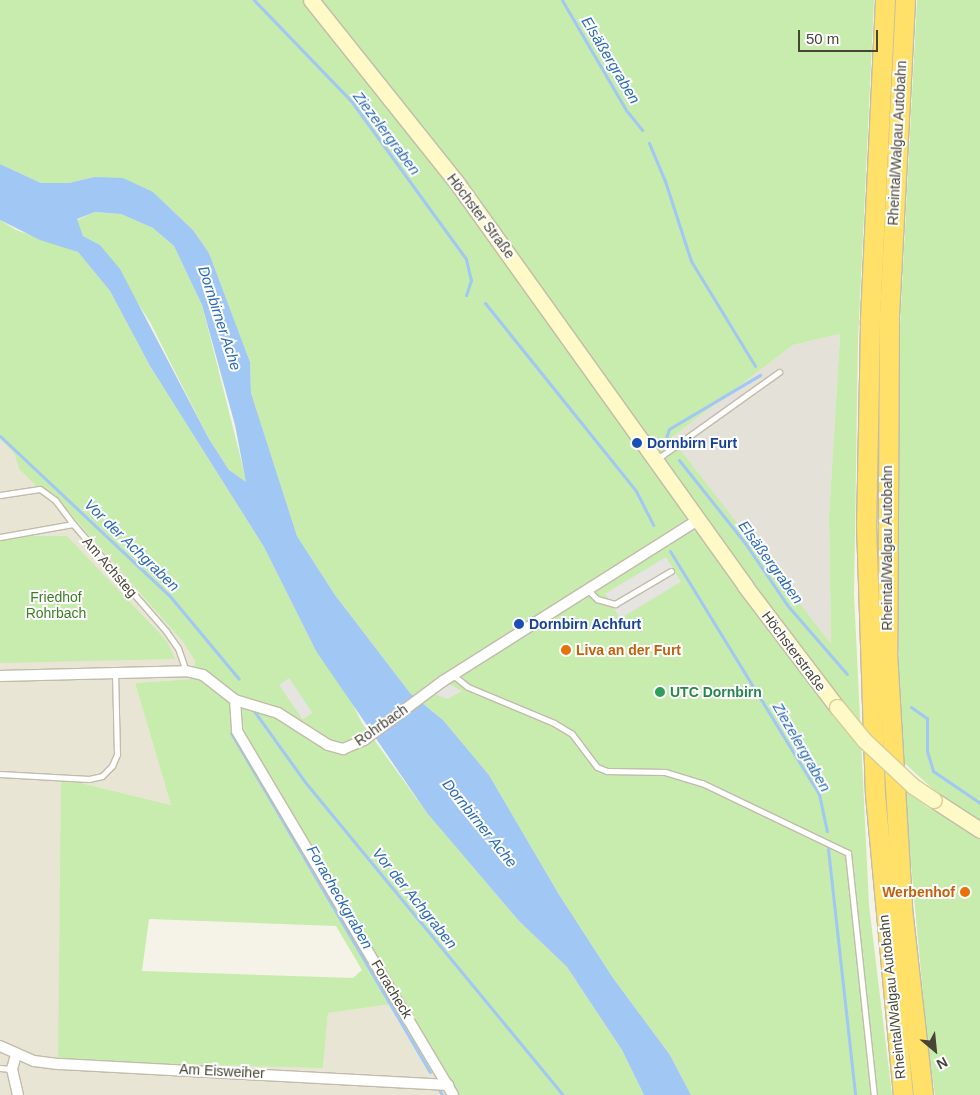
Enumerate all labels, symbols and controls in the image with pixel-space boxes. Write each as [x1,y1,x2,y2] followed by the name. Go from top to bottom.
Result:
[578,13,644,107] water label: Elsäßergraben
[800,20,880,52] scale bar
[806,30,839,47] text: 50 m
[884,60,910,226] street label: Rheintal/Walgau Autobahn
[350,88,424,178] water label: Ziezelergraben
[444,170,518,262] street label: Höchster Straße
[195,263,245,373] water label: Dornbirner Ache
[647,435,737,451] place label: Dornbirn Furt
[631,437,643,449] marker: Dornbirn Furt
[879,465,895,631] street label: Rheintal/Walgau Autobahn
[81,495,183,595] water label: Vor der Achgraben
[735,517,807,607] water label: Elsäßergraben
[79,533,141,601] street label: Am Achsteg
[26,589,86,622] park label: Friedhof Rohrbach
[758,608,830,694] street label: Höchsterstraße
[529,616,642,632] place label: Dornbirn Achfurt
[513,618,525,630] marker: Dornbirn Achfurt
[576,642,681,658] place label: Liva an der Furt
[560,644,572,656] marker: Liva an der Furt
[670,684,762,700] place label: UTC Dornbirn
[654,686,666,698] marker: UTC Dornbirn
[769,699,835,795] water label: Ziezelergraben
[351,701,411,749] street label: Rohrbach
[439,775,521,871] water label: Dornbirner Ache
[303,842,377,952] water label: Foracheckgraben
[369,844,461,952] water label: Vor der Achgraben
[882,884,955,900] place label: Werbenhof
[959,886,971,898] marker: Werbenhof
[875,914,909,1080] street label: Rheintal/Walgau Autobahn
[368,957,416,1021] street label: Foracheck
[910,1025,960,1075] north arrow
[934,1054,950,1073] text: N
[179,1060,265,1082] street label: Am Eisweiher

